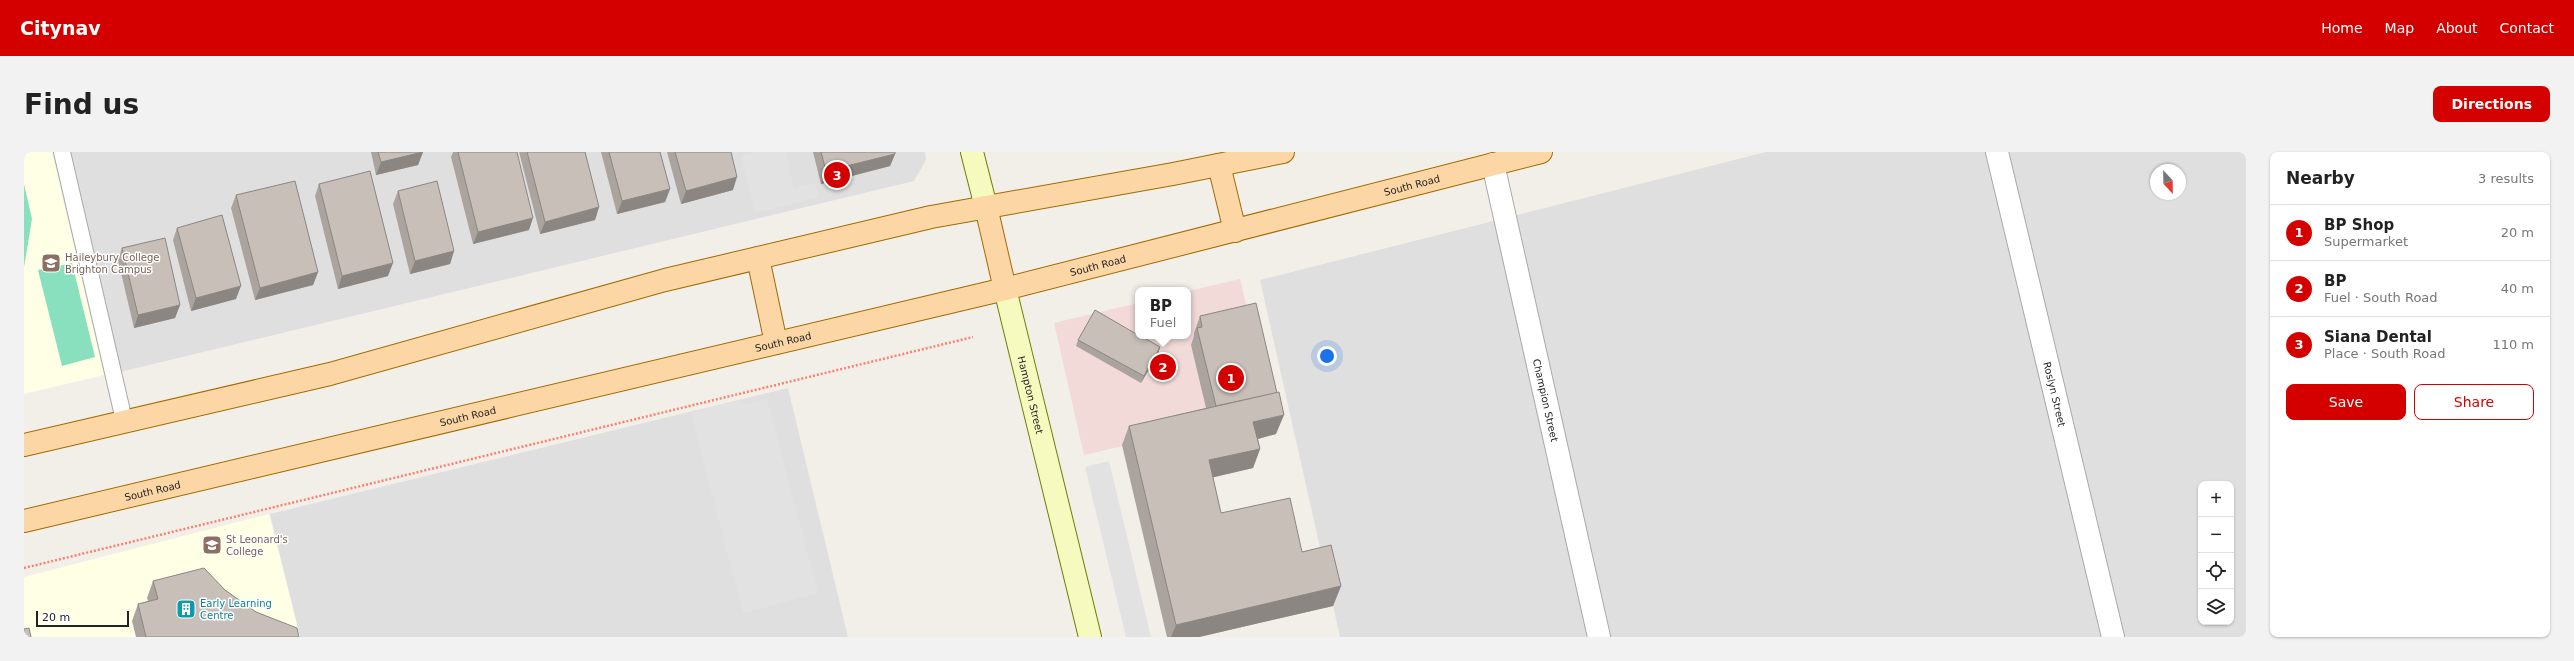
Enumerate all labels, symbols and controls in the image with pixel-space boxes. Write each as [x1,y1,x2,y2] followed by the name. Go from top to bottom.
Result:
[20,17,101,39] text: Citynav
[2321,20,2363,36] text: Home
[2385,20,2414,36] text: Map
[2436,20,2478,36] text: About
[2500,20,2554,36] text: Contact
[2433,86,2550,122] button: Directions
[24,88,139,121] text: Find us
[824,160,850,190] pin: 3
[2150,164,2186,200] north arrow
[2286,168,2355,188] text: Nearby
[2478,171,2534,186] text: 3 results
[1383,173,1441,197] street label: South Road
[2324,216,2394,234] text: BP Shop
[2294,225,2304,240] text: 1
[2501,225,2534,240] text: 20 m
[2324,234,2408,249] text: Supermarket
[40,252,62,274] school or university icon: Haileybury College Brighton Campus
[65,252,159,275] place label: Haileybury College Brighton Campus
[1069,253,1127,278] street label: South Road
[2324,272,2346,290] text: BP
[2294,281,2304,296] text: 2
[2501,281,2534,296] text: 40 m
[1135,287,1191,339] popup
[2324,290,2438,305] text: Fuel · South Road
[1150,297,1172,315] text: BP
[1150,315,1176,330] text: Fuel
[2324,328,2432,346] text: Siana Dental
[754,330,812,353] street label: South Road
[2294,337,2304,352] text: 3
[2492,337,2534,352] text: 110 m
[1317,346,1337,366] your location
[2324,346,2446,361] text: Place · South Road
[1150,352,1176,382] pin: 2
[1016,355,1046,435] street label: Hampton Street
[1531,358,1561,443] street label: Champion Street
[2042,361,2068,428] street label: Roslyn Street
[1218,363,1244,393] pin: 1
[2286,384,2406,420] button: Save
[2414,384,2534,420] button: Share
[439,404,497,428] street label: South Road
[123,479,182,503] street label: South Road
[2198,481,2234,625] map controls
[2198,481,2234,517] button: +
[2198,517,2234,553] button: −
[201,534,223,556] school or university icon: St Leonard's College
[226,534,288,557] place label: St Leonard's College
[2198,553,2234,589] button: locate
[2198,589,2234,625] button: layers
[175,598,197,620] building icon: Early Learning Centre
[200,598,272,621] place label: Early Learning Centre
[36,609,129,628] scale bar
[42,611,70,624] text: 20 m

